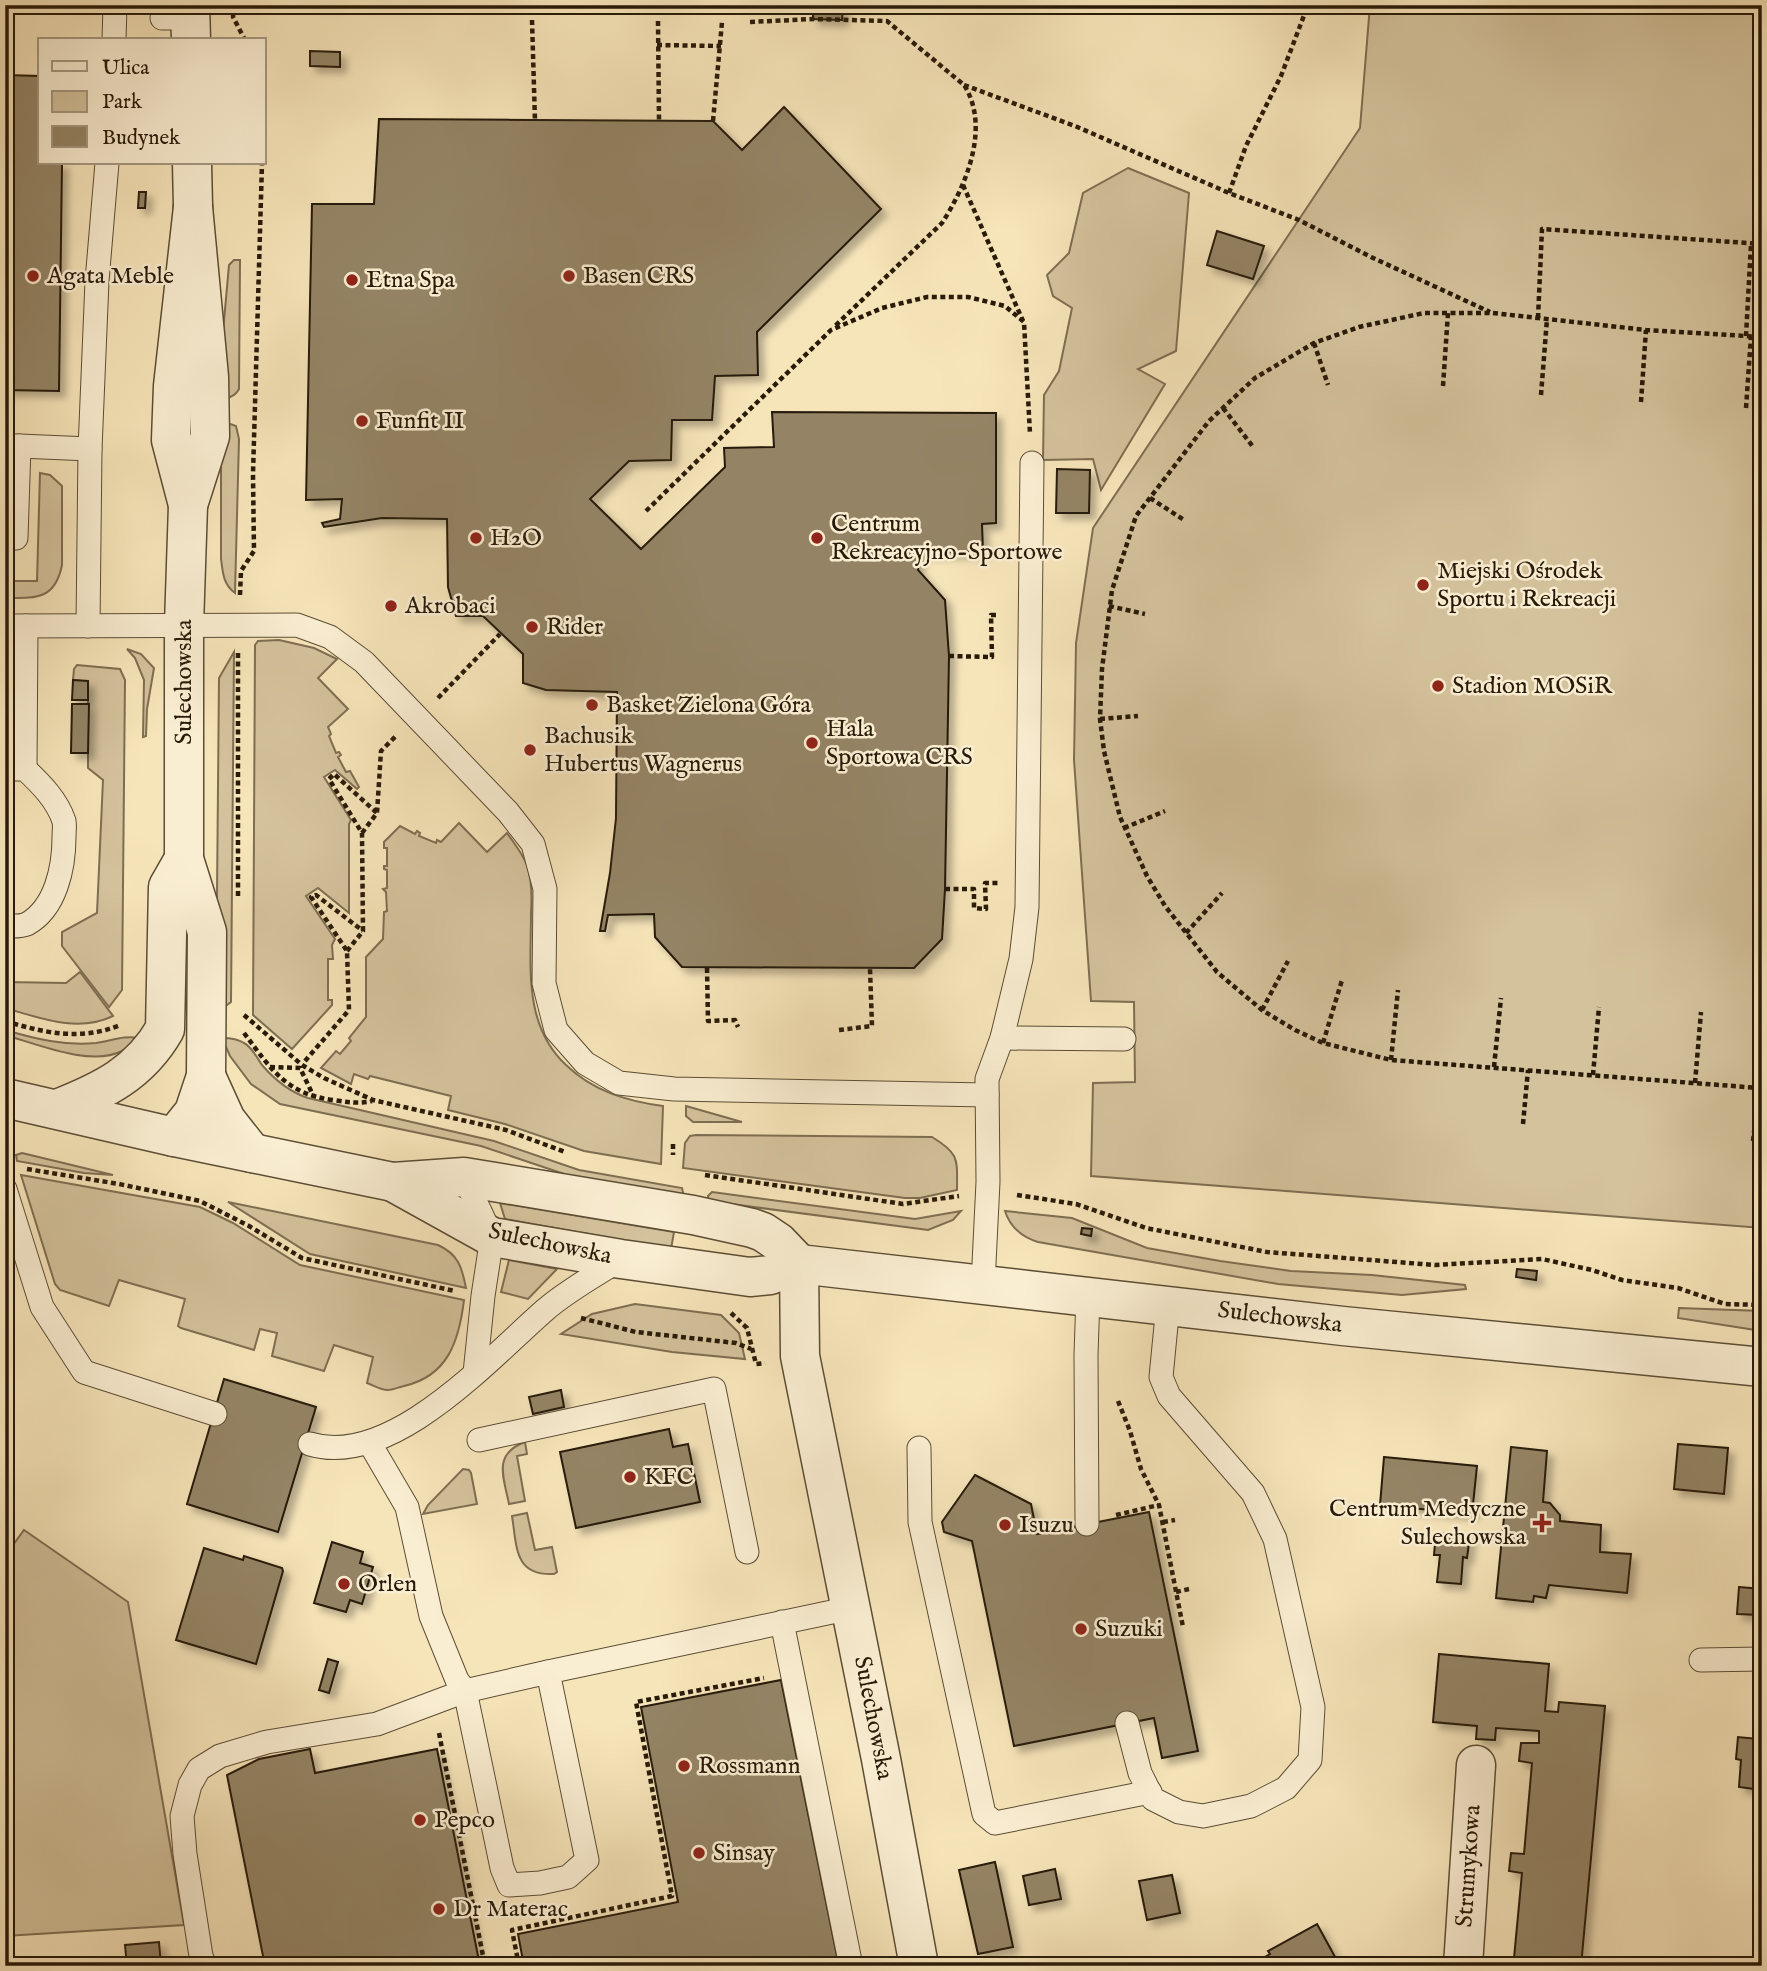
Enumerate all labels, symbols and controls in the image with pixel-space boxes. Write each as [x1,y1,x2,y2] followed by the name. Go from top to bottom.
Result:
[38,38,266,164] legend
[102,55,150,82] text: Ulica
[102,89,143,116] text: Park
[102,125,181,152] text: Budynek
[46,261,174,292] place label: Agata Meble
[583,261,694,292] place label: Basen CRS
[366,265,456,296] place label: Etna Spa
[25,268,41,284] marker: Agata Meble
[561,268,577,284] marker: Basen CRS
[344,272,360,288] marker: Etna Spa
[376,406,464,437] place label: Funfit II
[354,413,370,429] marker: Funfit II
[831,509,1062,568] place label: Centrum Rekreacyjno-Sportowe
[490,523,542,554] place label: H2O
[468,530,484,546] marker: H2O
[809,530,825,546] marker: Centrum Rekreacyjno-Sportowe
[1437,556,1616,615] place label: Miejski Ośrodek Sportu i Rekreacji
[1415,577,1431,593] marker: Miejski Ośrodek Sportu i Rekreacji
[404,591,496,622] place label: Akrobaci
[383,598,399,614] marker: Akrobaci
[546,612,603,643] place label: Rider
[169,619,200,745] street label: Sulechowska
[524,619,540,635] marker: Rider
[1452,671,1613,702] place label: Stadion MOSiR
[1430,678,1446,694] marker: Stadion MOSiR
[606,690,811,721] place label: Basket Zielona Góra
[584,697,600,713] marker: Basket Zielona Góra
[826,714,973,773] place label: Hala Sportowa CRS
[544,721,742,780] place label: Bachusik Hubertus Wagnerus
[804,735,820,751] marker: Hala Sportowa CRS
[522,742,538,758] marker: Bachusik Hubertus Wagnerus
[485,1216,615,1272] street label: Sulechowska
[1216,1295,1345,1341] street label: Sulechowska
[644,1462,694,1493] place label: KFC
[622,1469,638,1485] marker: KFC
[1329,1494,1527,1553] place label: Centrum Medyczne Sulechowska
[1019,1510,1074,1541] place label: Isuzu
[1532,1513,1552,1533] marker: Centrum Medyczne Sulechowska
[997,1517,1013,1533] marker: Isuzu
[358,1569,417,1600] place label: Orlen
[336,1576,352,1592] marker: Orlen
[1095,1614,1163,1645] place label: Suzuki
[1073,1621,1089,1637] marker: Suzuki
[846,1654,900,1783] street label: Sulechowska
[698,1751,801,1782] place label: Rossmann
[676,1758,692,1774] marker: Rossmann
[1449,1803,1489,1928] street label: Strumykowa
[434,1805,495,1836] place label: Pepco
[412,1812,428,1828] marker: Pepco
[713,1838,775,1869] place label: Sinsay
[691,1845,707,1861] marker: Sinsay
[453,1894,568,1925] place label: Dr Materac
[431,1901,447,1917] marker: Dr Materac

